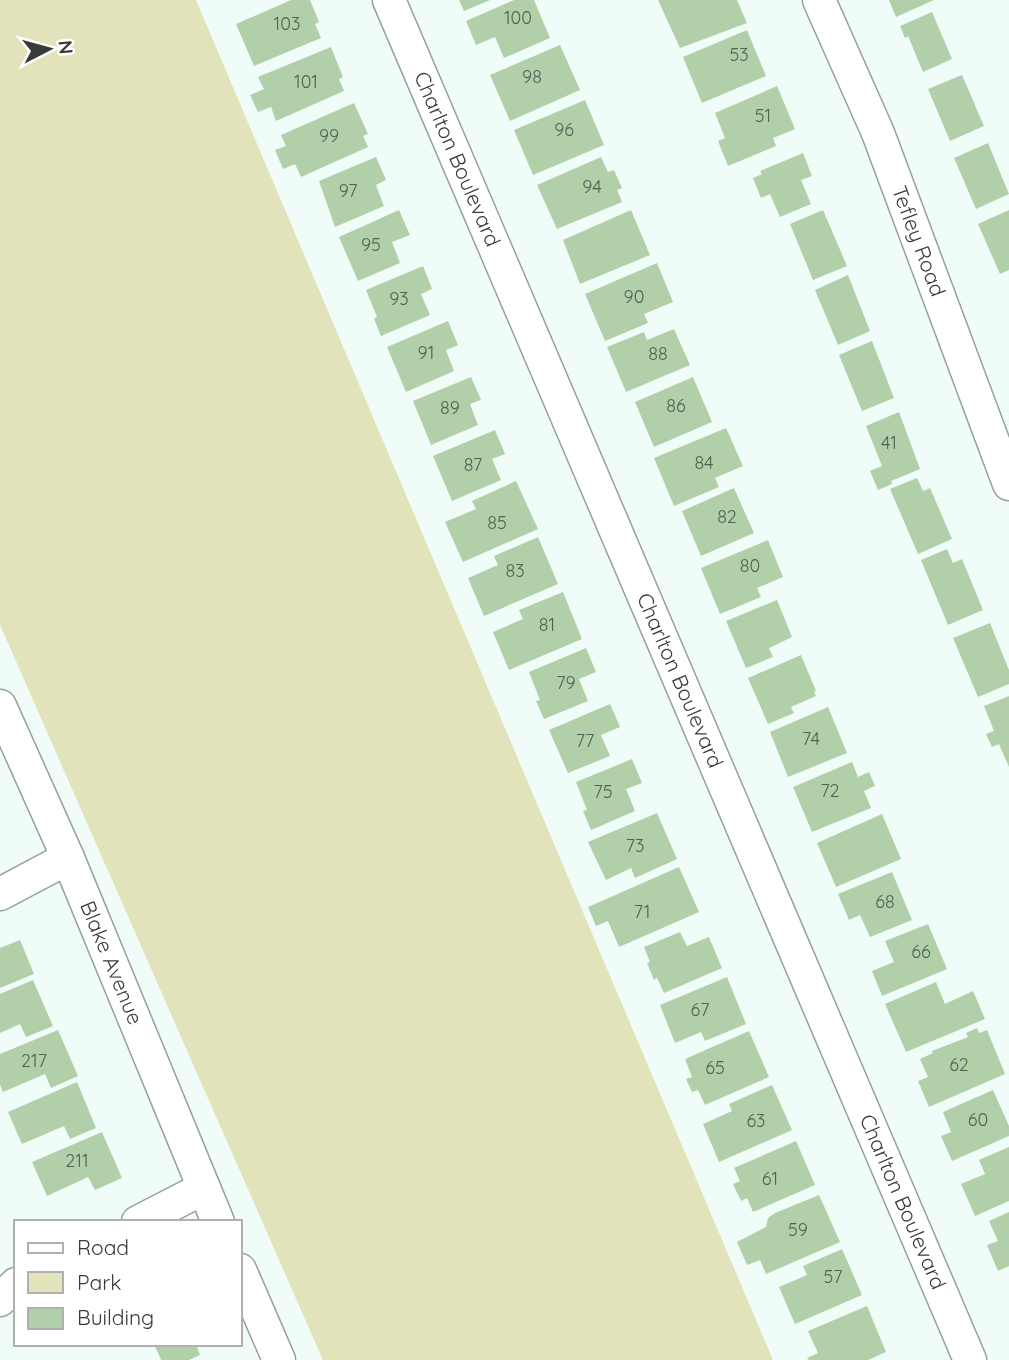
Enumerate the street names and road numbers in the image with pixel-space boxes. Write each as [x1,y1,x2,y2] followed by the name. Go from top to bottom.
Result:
[409,67,507,250] street label: Charlton Boulevard
[887,182,952,300] street label: Tefley Road
[632,589,729,772] street label: Charlton Boulevard
[75,897,149,1028] street label: Blake Avenue
[855,1110,952,1293] street label: Charlton Boulevard

